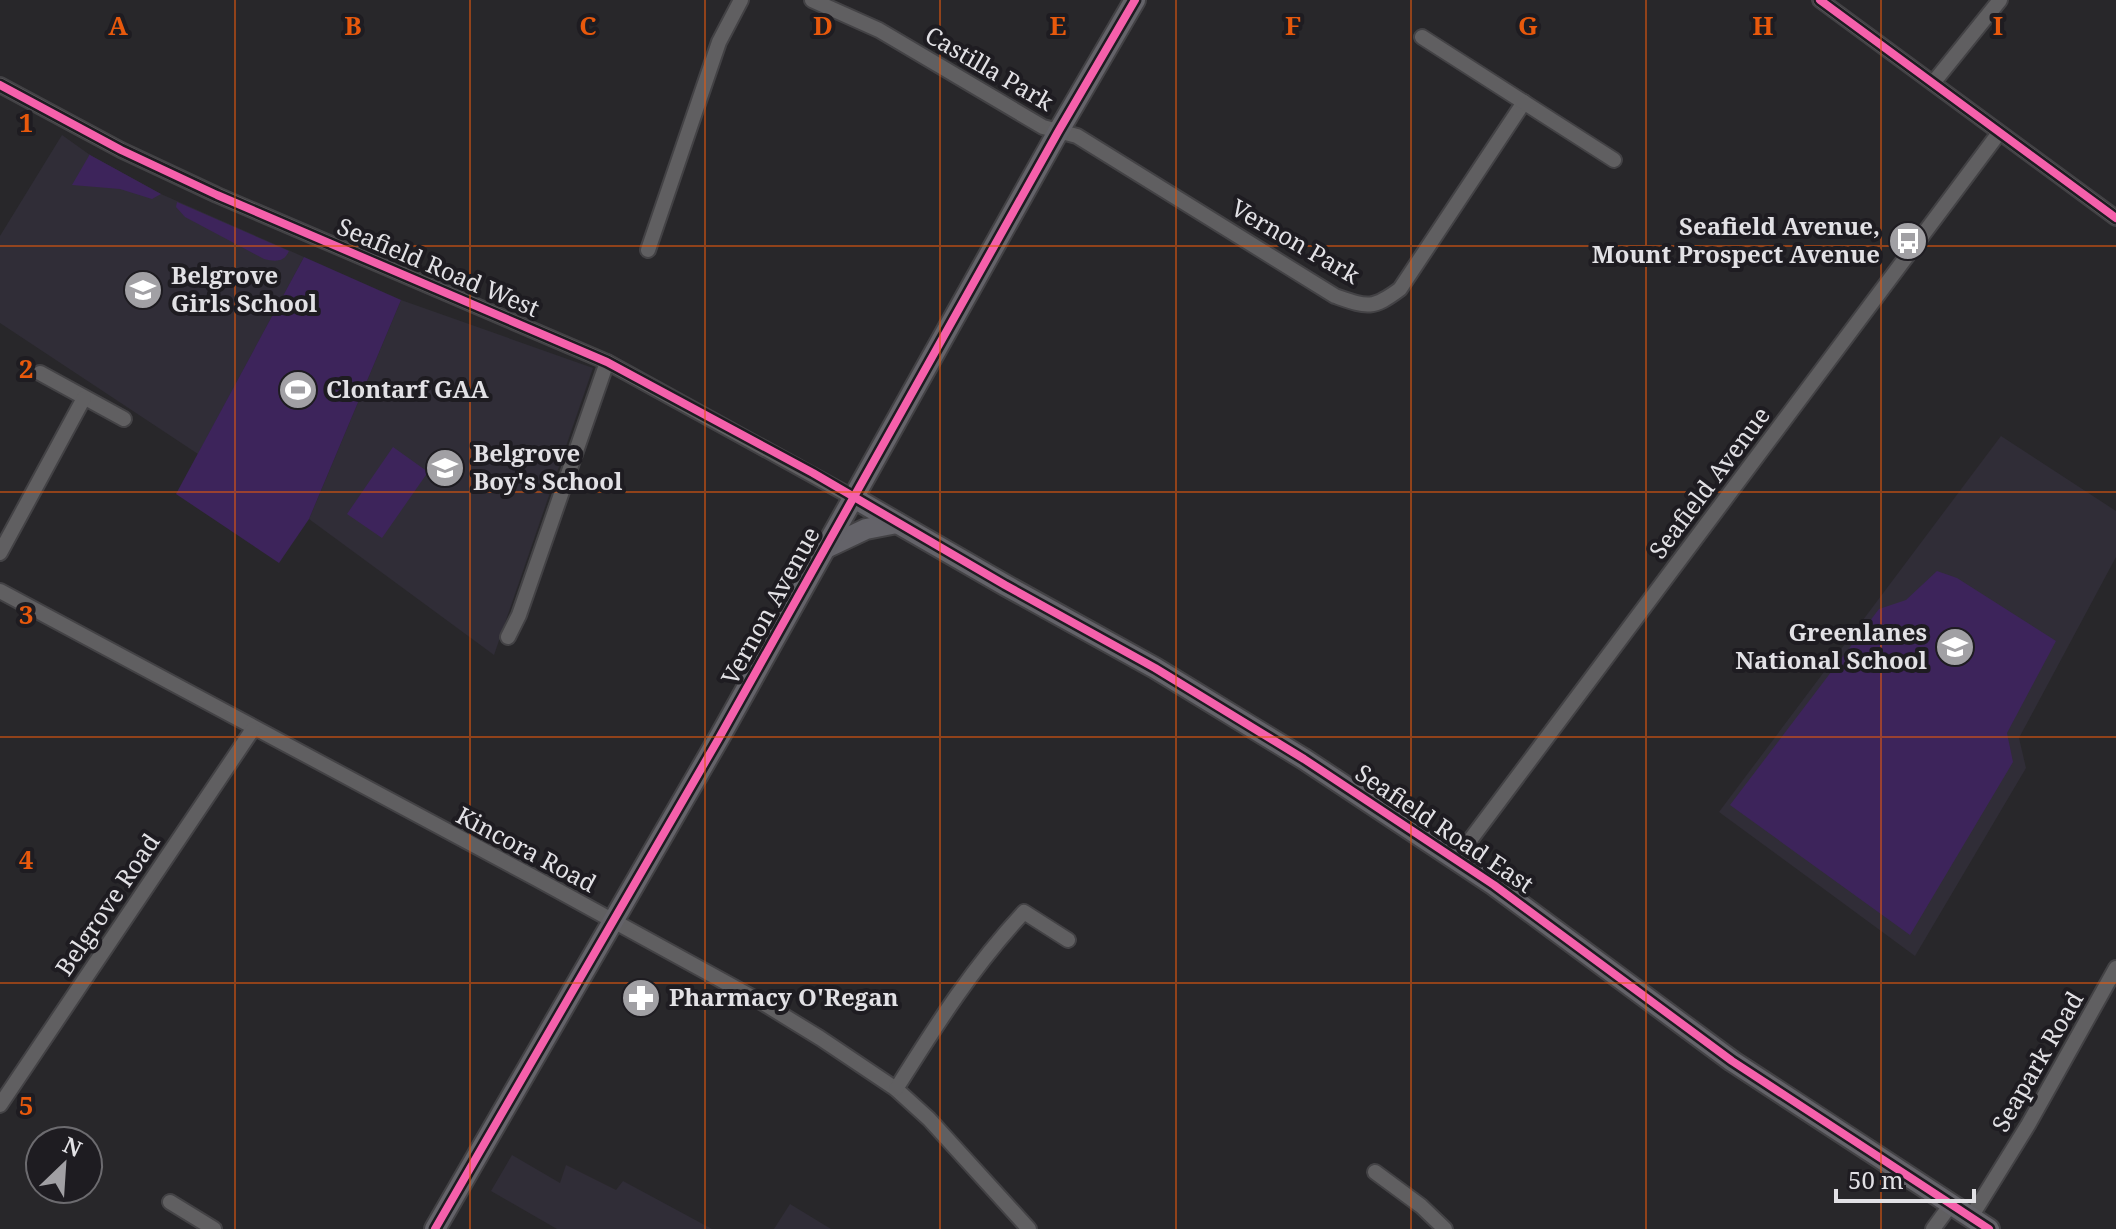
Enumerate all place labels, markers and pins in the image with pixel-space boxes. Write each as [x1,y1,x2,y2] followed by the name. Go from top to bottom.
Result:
[1592,209,1880,270] place label: Seafield Avenue, Mount Prospect Avenue
[1887,220,1929,262] bus stop icon: Seafield Avenue, Mount Prospect Avenue
[171,258,318,319] place label: Belgrove Girls School
[122,269,164,311] school or university icon: Belgrove Girls School
[277,369,319,411] sports icon: Clontarf GAA
[326,372,489,405] place label: Clontarf GAA
[473,436,623,497] place label: Belgrove Boy's School
[424,447,466,489] school or university icon: Belgrove Boy's School
[1735,615,1928,676] place label: Greenlanes National School
[1934,626,1976,668] school or university icon: Greenlanes National School
[620,977,662,1019] pharmacy icon: Pharmacy O'Regan
[669,980,899,1013] place label: Pharmacy O'Regan

